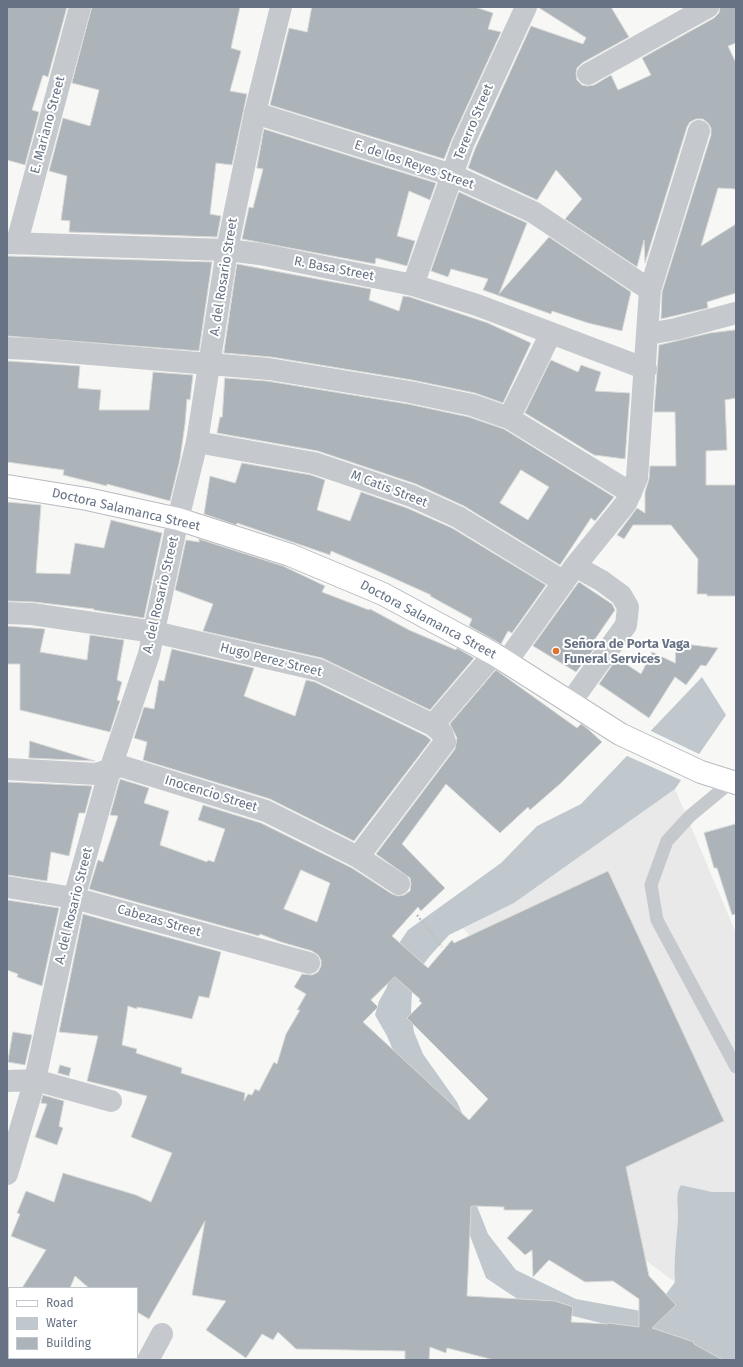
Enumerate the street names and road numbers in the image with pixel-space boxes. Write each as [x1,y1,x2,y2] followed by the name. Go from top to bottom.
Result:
[27,74,69,176] street label: E. Mariano Street
[451,82,497,162] street label: Tererro Street
[352,137,476,193] street label: E. de los Reyes Street
[207,217,241,337] street label: A. del Rosario Street
[293,254,375,284] street label: R. Basa Street
[348,467,430,511] street label: M Catis Street
[50,485,202,535] street label: Doctora Salamanca Street
[140,535,182,655] street label: A. del Rosario Street
[357,577,499,663] street label: Doctora Salamanca Street
[219,640,323,680] street label: Hugo Perez Street
[163,773,259,815] street label: Inocencio Street
[52,846,96,966] street label: A. del Rosario Street
[115,902,203,940] street label: Cabezas Street

